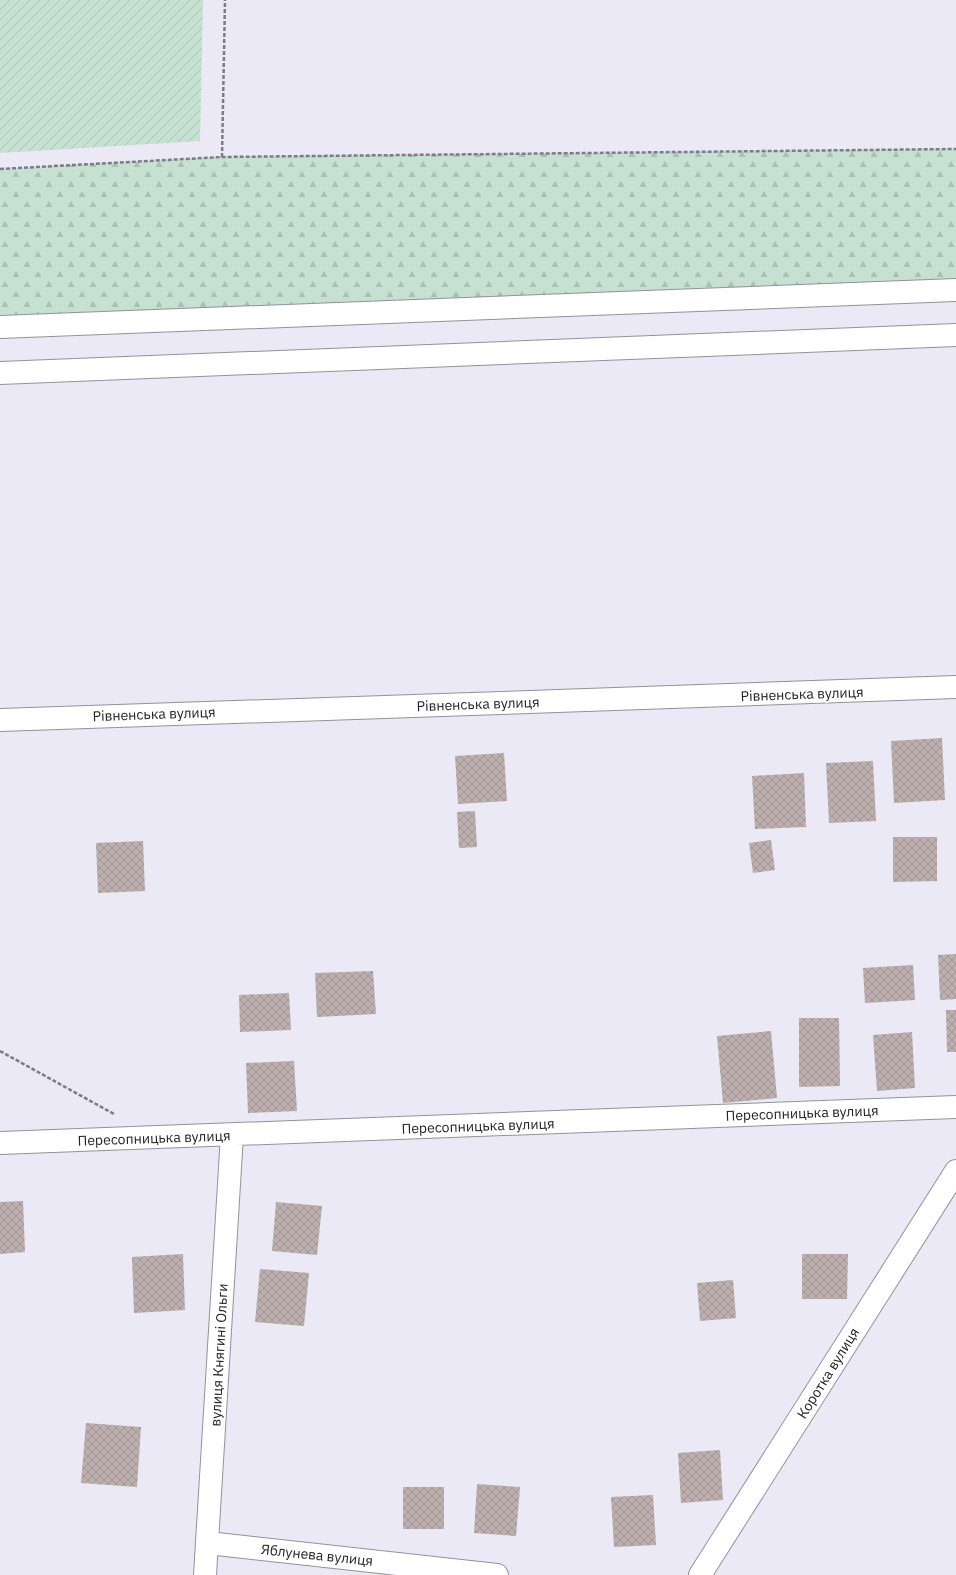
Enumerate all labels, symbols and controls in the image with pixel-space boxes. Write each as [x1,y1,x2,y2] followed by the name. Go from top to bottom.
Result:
[740,683,864,705] street label: Рівненська вулиця
[416,693,540,715] street label: Рівненська вулиця
[92,703,216,725] street label: Рівненська вулиця
[725,1101,879,1125] street label: Пересопницька вулиця
[401,1114,555,1138] street label: Пересопницька вулиця
[77,1126,231,1150] street label: Пересопницька вулиця
[206,1283,232,1427] street label: вулиця Княгині Ольги
[793,1324,863,1422] street label: Коротка вулиця
[260,1540,374,1570] street label: Яблунева вулиця

